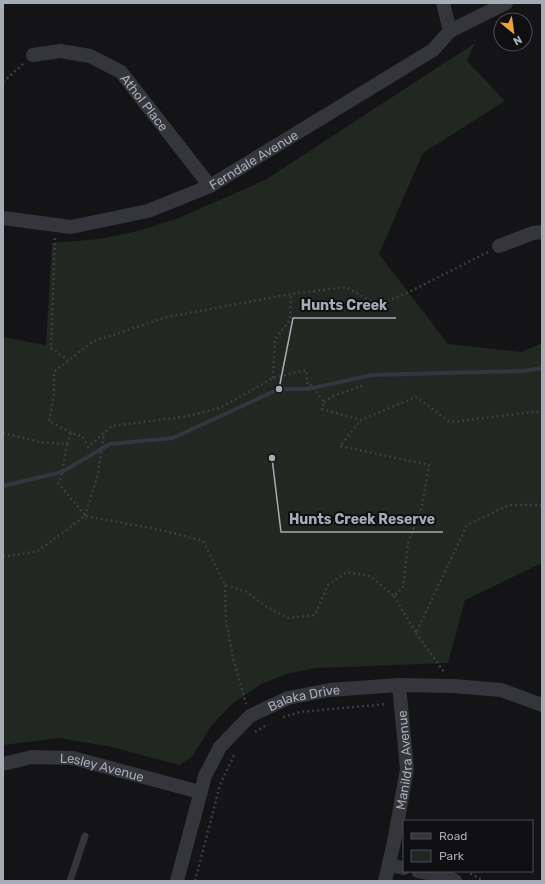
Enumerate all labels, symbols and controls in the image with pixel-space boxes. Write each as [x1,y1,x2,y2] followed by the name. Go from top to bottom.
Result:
[493,12,533,52] north arrow
[511,33,524,48] text: N
[118,71,172,134] street label: Athol Place
[206,127,301,192] street label: Ferndale Avenue
[293,292,396,318] callout: Hunts Creek
[301,297,388,314] text: Hunts Creek
[281,506,443,532] callout: Hunts Creek Reserve
[289,511,435,528] text: Hunts Creek Reserve
[265,682,340,714] street label: Balaka Drive
[392,710,415,811] street label: Manildra Avenue
[60,750,146,784] street label: Lesley Avenue
[403,820,533,872] legend
[439,829,467,843] text: Road
[439,849,465,863] text: Park

